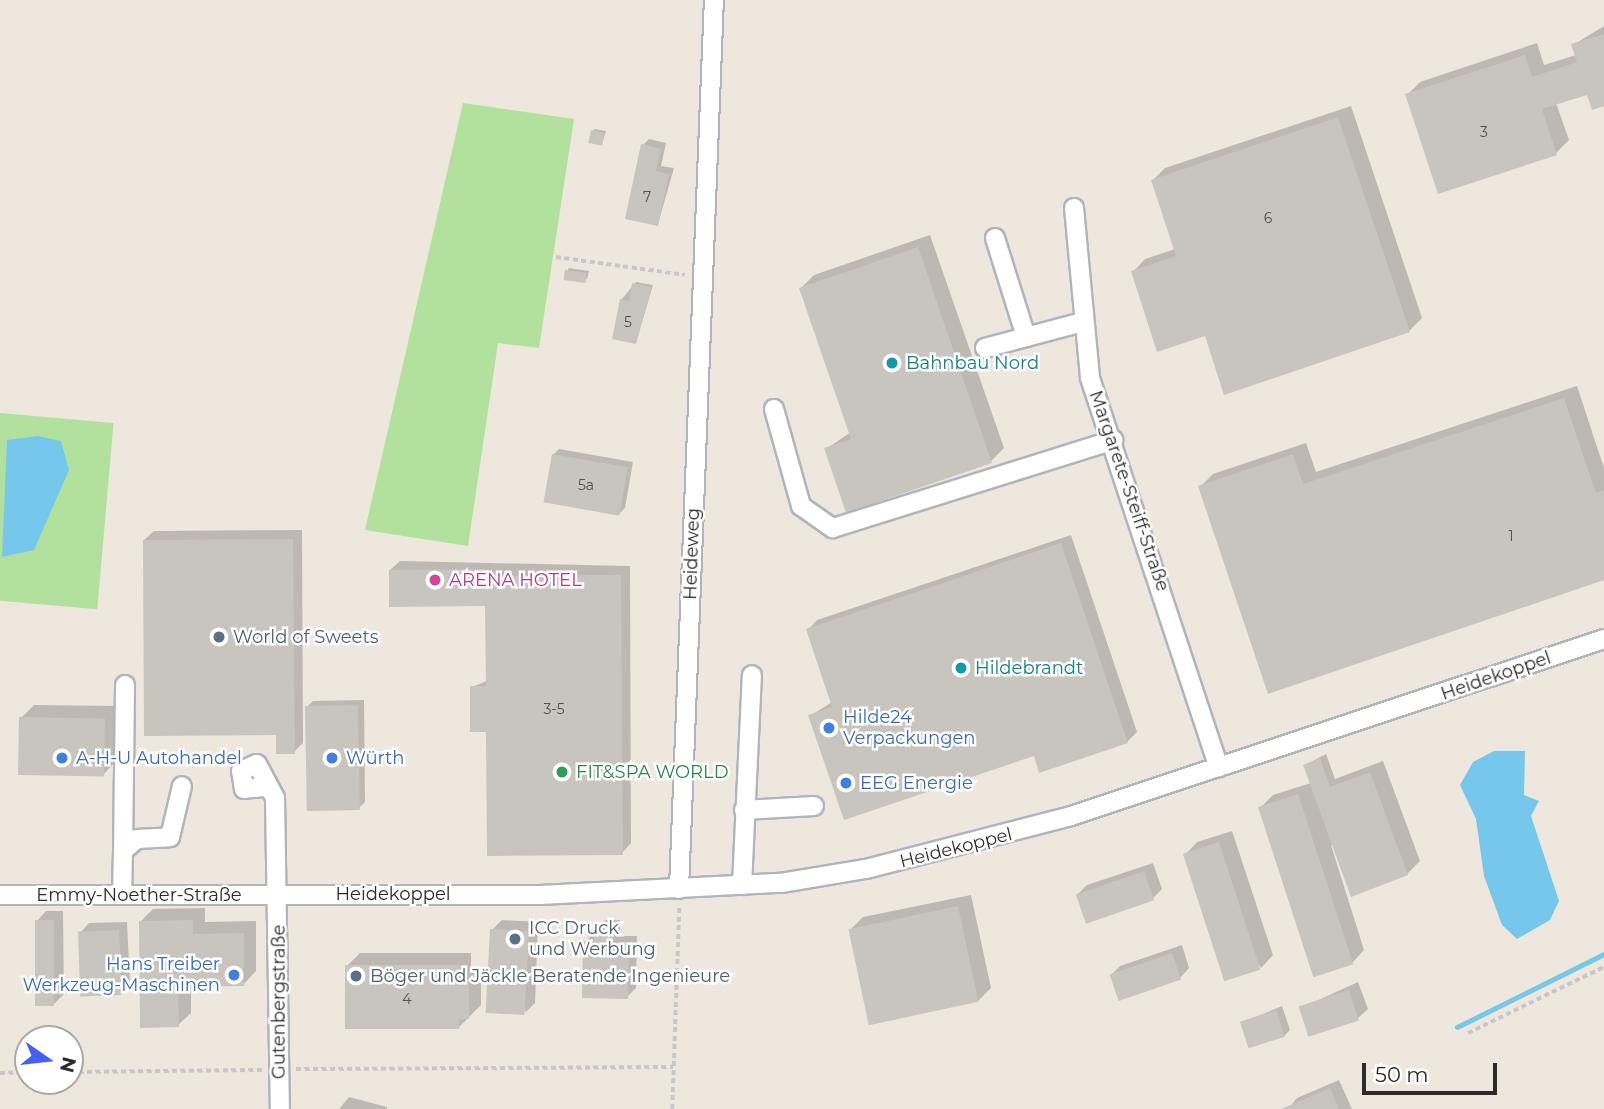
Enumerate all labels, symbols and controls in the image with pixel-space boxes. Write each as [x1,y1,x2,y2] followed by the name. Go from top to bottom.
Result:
[1480,124,1488,140] house number: 3
[643,189,651,205] house number: 7
[1264,210,1272,226] house number: 6
[624,314,632,330] house number: 5
[906,352,1039,374] place label: Bahnbau Nord
[884,355,900,371] marker: Bahnbau Nord
[1084,388,1174,594] street label: Margarete-Steiff-Straße
[578,477,594,493] house number: 5a
[680,508,704,600] street label: Heideweg
[1508,528,1514,544] house number: 1
[449,569,582,591] place label: ARENA HOTEL
[427,572,443,588] marker: ARENA HOTEL
[233,626,379,648] place label: World of Sweets
[211,629,227,645] marker: World of Sweets
[1438,647,1554,705] street label: Heidekoppel
[975,657,1083,679] place label: Hildebrandt
[953,660,969,676] marker: Hildebrandt
[543,701,565,717] house number: 3-5
[843,707,976,750] place label: Hilde24 Verpackungen
[821,720,837,736] marker: Hilde24 Verpackungen
[76,747,242,769] place label: A-H-U Autohandel
[346,747,404,769] place label: Würth
[54,750,70,766] marker: A-H-U Autohandel
[324,750,340,766] marker: Würth
[576,761,729,783] place label: FIT&SPA WORLD
[554,764,570,780] marker: FIT&SPA WORLD
[860,772,973,794] place label: EEG Energie
[838,775,854,791] marker: EEG Energie
[897,824,1015,872] street label: Heidekoppel
[335,883,451,905] street label: Heidekoppel
[36,884,242,906] street label: Emmy-Noether-Straße
[529,918,656,960] place label: ICC Druck und Werbung
[268,925,290,1079] street label: Gutenbergstraße
[507,931,523,947] marker: ICC Druck und Werbung
[22,954,220,996] place label: Hans Treiber Werkzeug-Maschinen
[370,965,730,987] place label: Böger und Jäckle Beratende Ingenieure
[226,967,242,983] marker: Hans Treiber Werkzeug-Maschinen
[348,968,364,984] marker: Böger und Jäckle Beratende Ingenieure
[402,991,412,1007] house number: 4
[14,1025,84,1095] north arrow
[1366,1050,1501,1094] scale bar
[55,1054,81,1075] text: N
[1375,1062,1429,1087] text: 50 m

